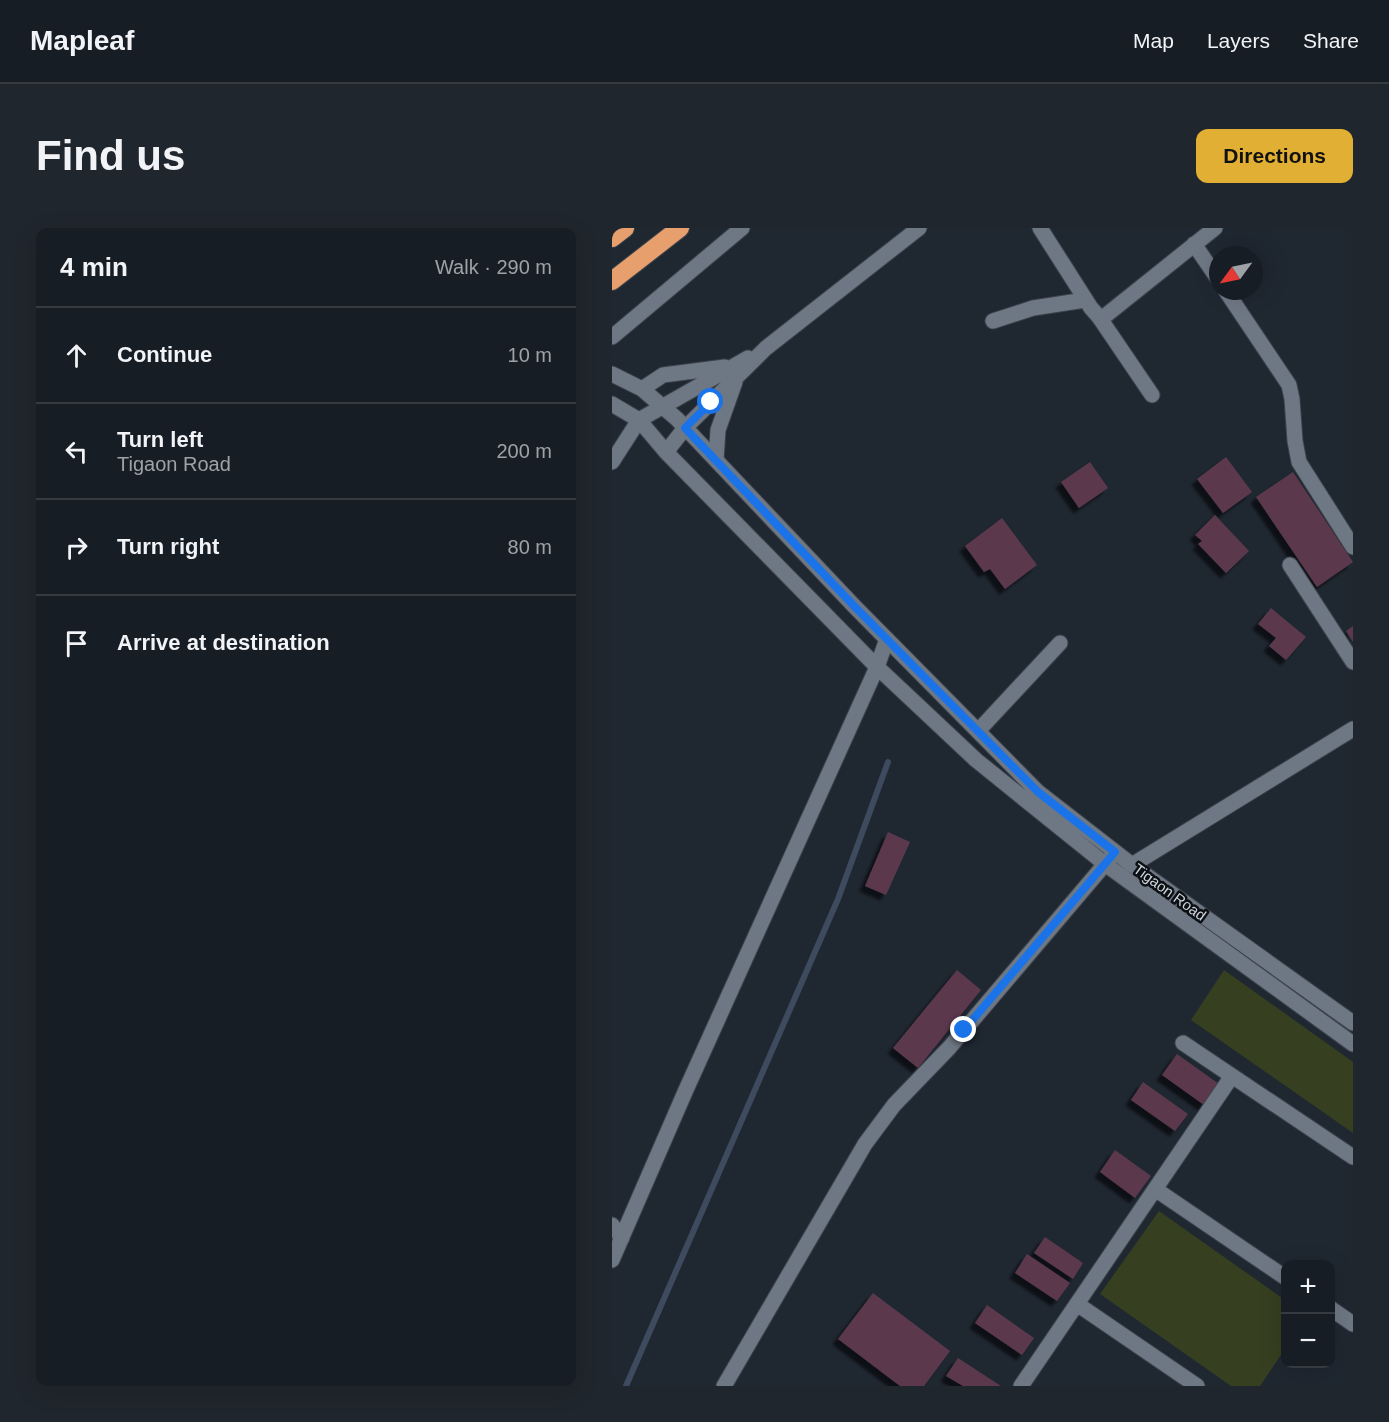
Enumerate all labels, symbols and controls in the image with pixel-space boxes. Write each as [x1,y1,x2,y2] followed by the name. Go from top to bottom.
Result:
[30,25,134,56] text: Mapleaf
[1133,29,1174,52] text: Map
[1207,29,1270,52] text: Layers
[1303,29,1359,52] text: Share
[1196,129,1353,183] button: Directions
[36,132,185,179] text: Find us
[1209,246,1263,300] north arrow
[60,252,128,282] text: 4 min
[435,256,552,278] text: Walk · 290 m
[60,339,93,372] icon: ahead
[117,342,212,367] text: Continue
[508,344,552,366] text: 10 m
[697,388,723,414] route start
[117,427,203,452] text: Turn left
[60,435,93,468] icon: left
[496,440,552,462] text: 200 m
[117,453,231,475] text: Tigaon Road
[60,531,93,564] icon: right
[117,534,219,559] text: Turn right
[508,536,552,558] text: 80 m
[60,627,93,660] icon: arrive
[117,630,330,655] text: Arrive at destination
[1130,860,1210,924] street label: Tigaon Road
[950,1016,976,1042] route end
[1281,1260,1335,1368] map controls
[1281,1260,1335,1314] button: +
[1281,1314,1335,1368] button: −

